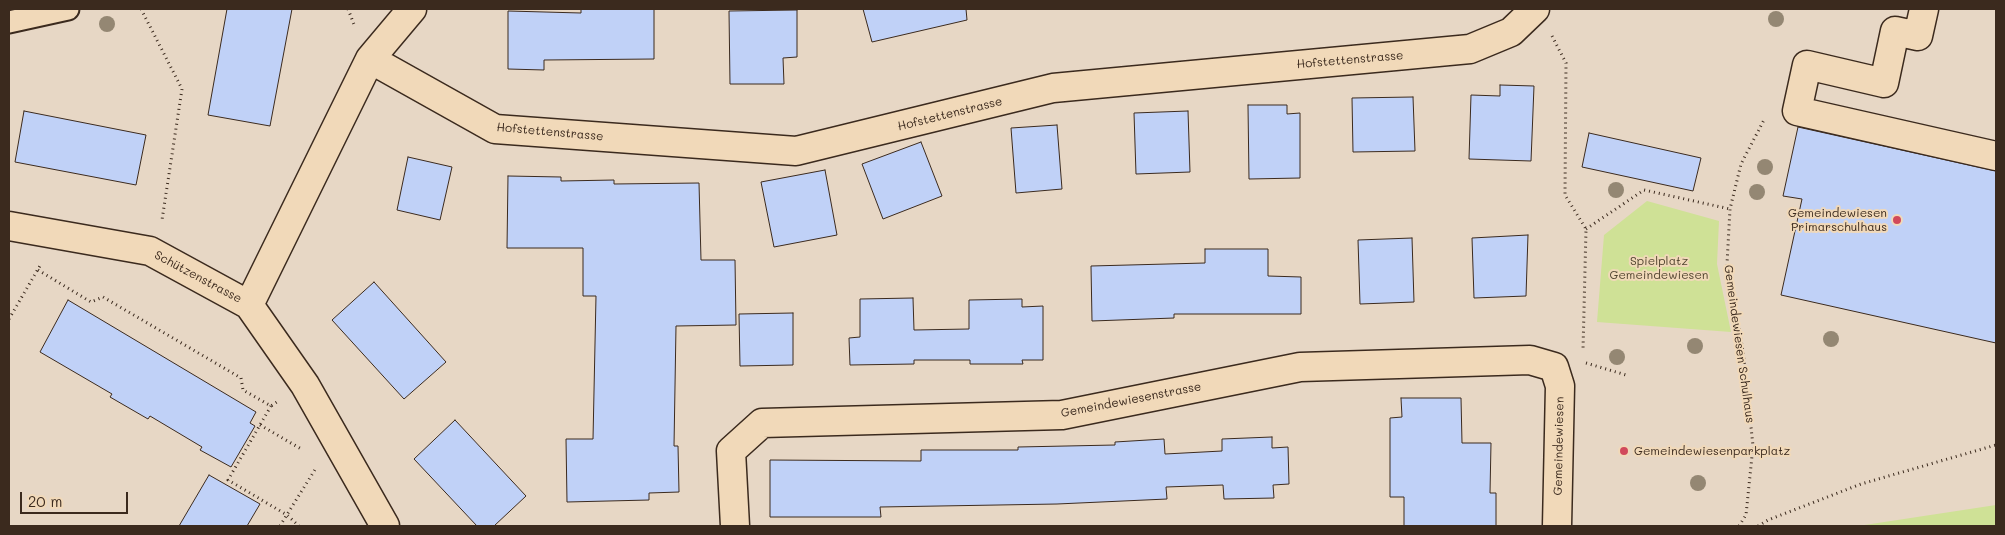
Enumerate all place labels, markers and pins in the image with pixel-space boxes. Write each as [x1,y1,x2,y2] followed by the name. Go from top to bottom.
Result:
[1788,206,1887,234] place label: Gemeindewiesen Primarschulhaus
[1891,214,1903,226] marker: Gemeindewiesen Primarschulhaus
[1634,444,1790,458] place label: Gemeindewiesenparkplatz
[1618,445,1630,457] marker: Gemeindewiesenparkplatz

